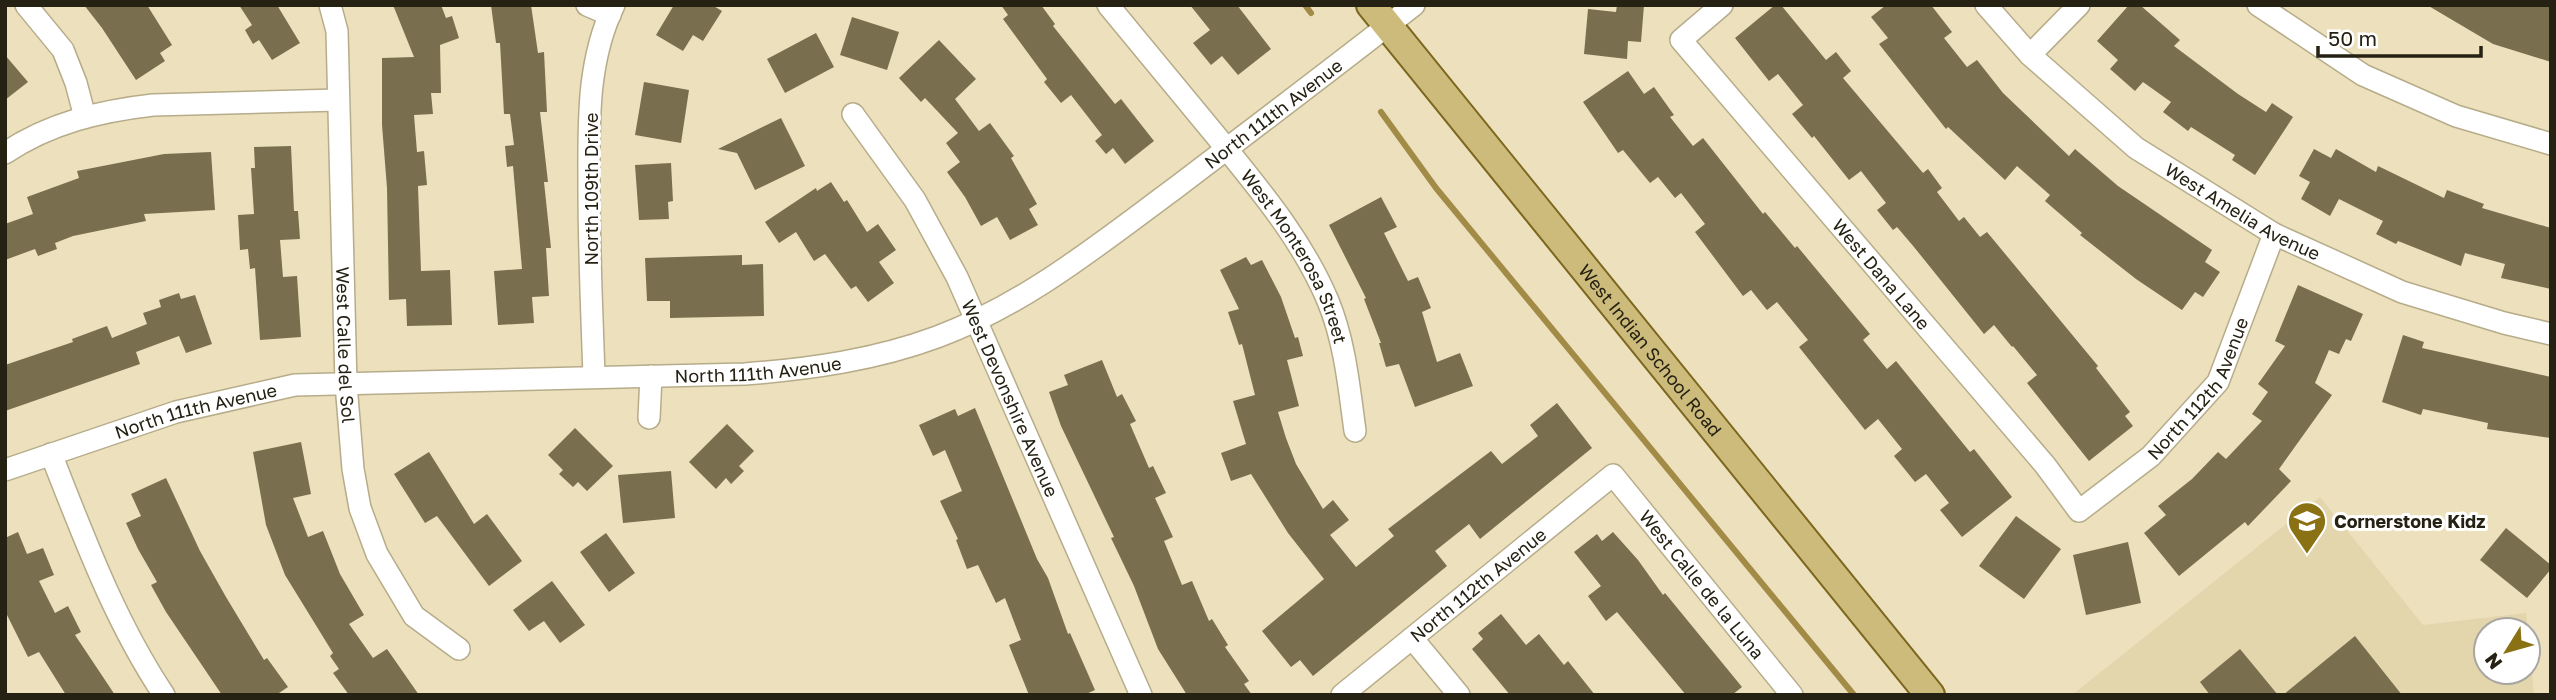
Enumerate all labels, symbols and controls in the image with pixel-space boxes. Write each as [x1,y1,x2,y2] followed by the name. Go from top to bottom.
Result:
[2318,14,2481,58] scale bar
[2328,25,2377,51] text: 50 m
[1200,54,1346,173] street label: North 111th Avenue
[580,113,602,265] street label: North 109th Drive
[2161,158,2324,264] street label: West Amelia Avenue
[1237,165,1352,346] street label: West Monterosa Street
[1828,214,1935,334] street label: West Dana Lane
[1574,260,1727,440] street label: West Indian School Road
[332,266,360,424] street label: West Calle del Sol
[957,296,1063,500] street label: West Devonshire Avenue
[2142,314,2252,464] street label: North 112th Avenue
[674,352,843,387] street label: North 111th Avenue
[112,378,279,443] street label: North 111th Avenue
[2286,500,2328,555] school or university icon: Cornerstone Kidz
[1635,505,1769,663] street label: West Calle de la Luna
[2334,510,2485,532] place label: Cornerstone Kidz
[1405,523,1550,646] street label: North 112th Avenue
[2472,616,2542,686] north arrow
[2479,649,2507,674] text: N

